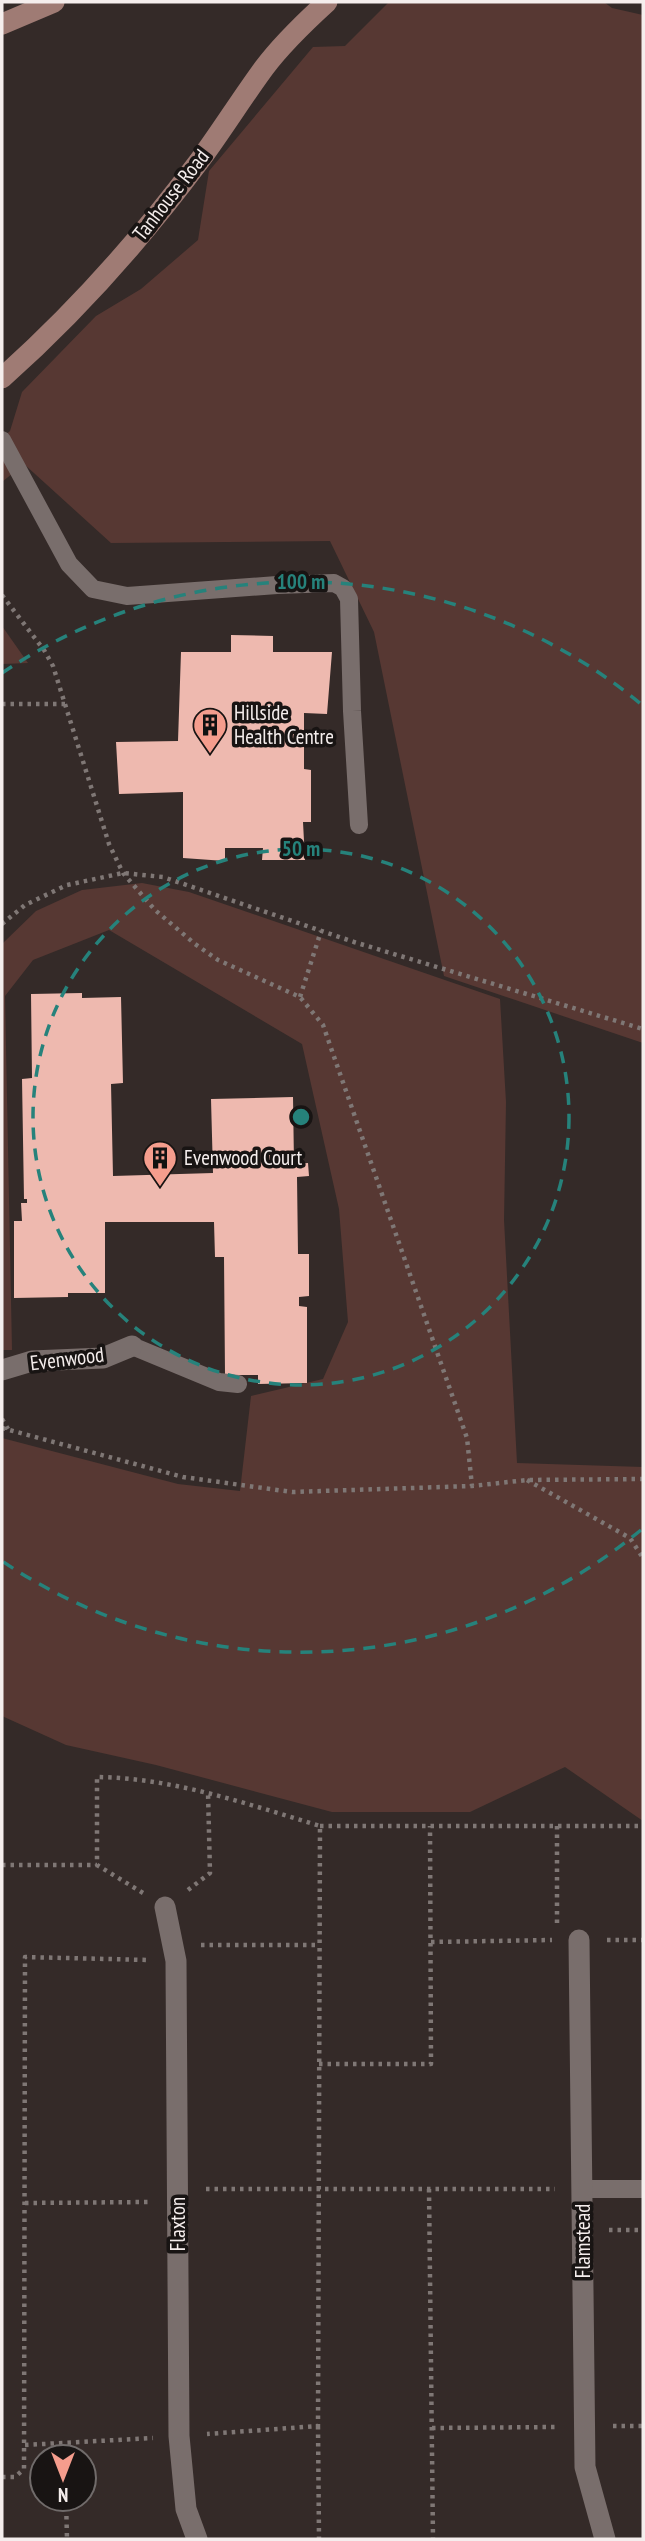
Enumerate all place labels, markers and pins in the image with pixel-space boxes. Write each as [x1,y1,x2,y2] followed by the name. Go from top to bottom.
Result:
[234,699,334,750] place label: Hillside Health Centre
[191,706,229,755] building icon: Hillside Health Centre
[289,1105,313,1129] centre of rings
[141,1139,179,1188] building icon: Evenwood Court
[184,1144,302,1171] place label: Evenwood Court

